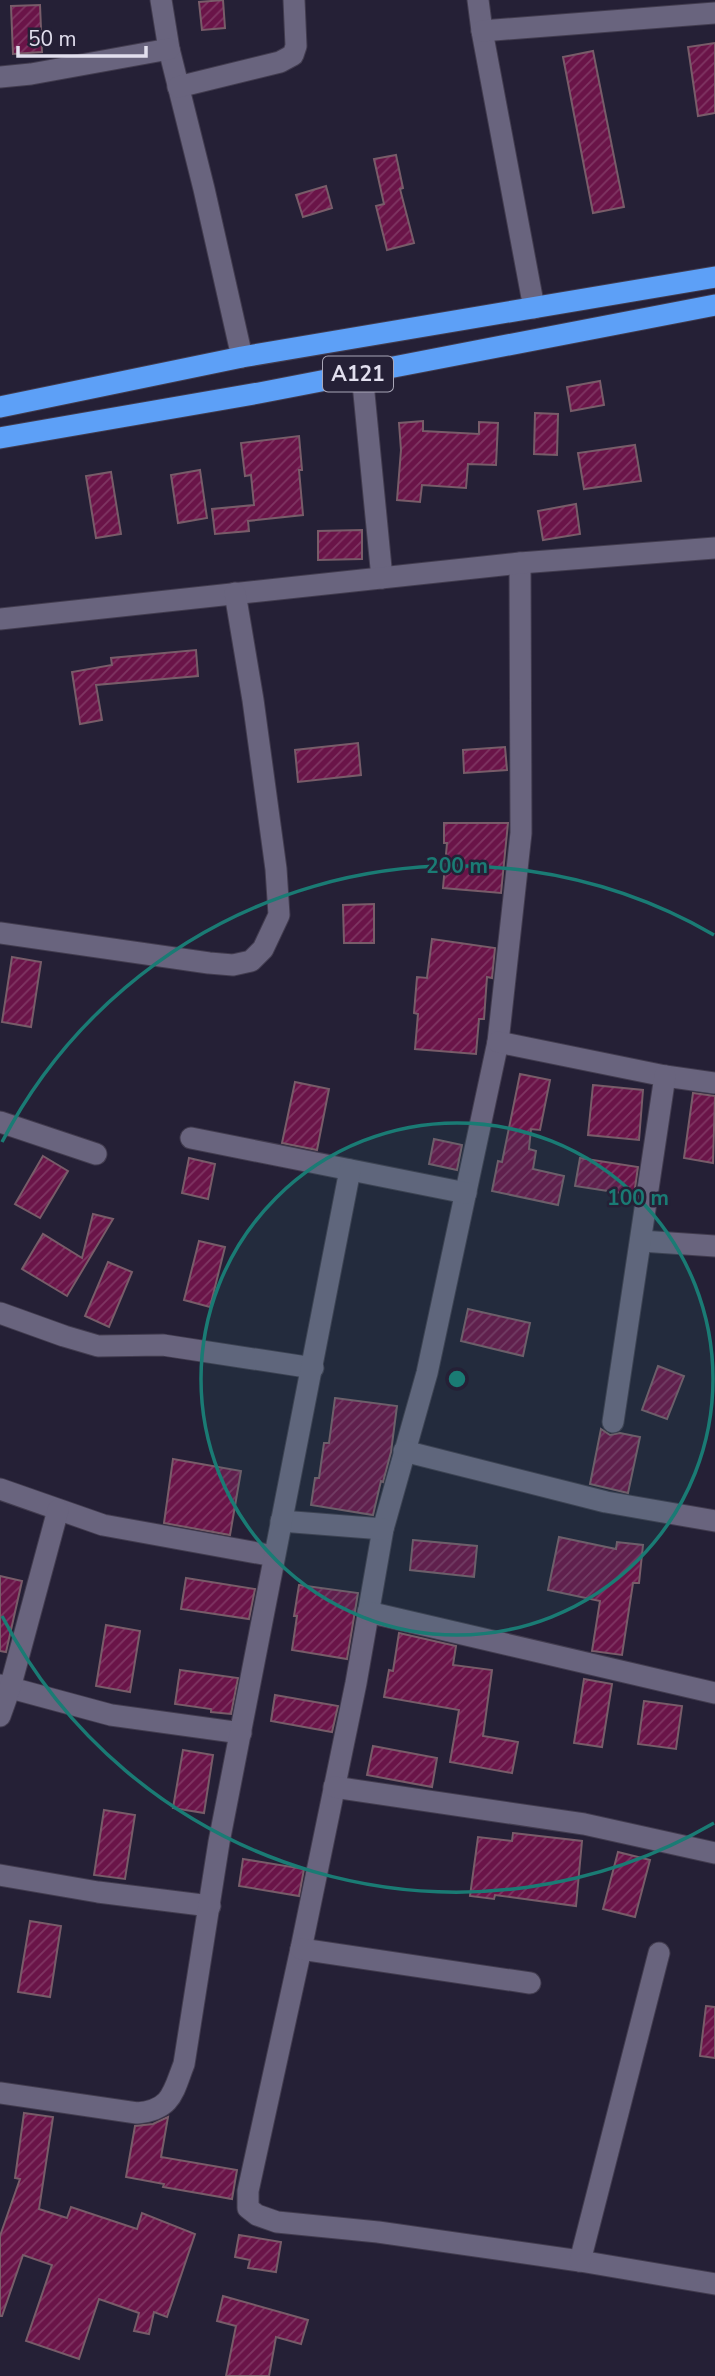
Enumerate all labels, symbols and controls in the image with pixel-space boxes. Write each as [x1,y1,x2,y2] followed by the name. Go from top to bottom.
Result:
[18,14,145,58] scale bar
[28,25,77,53] text: 50 m
[323,356,393,392] road number: A121
[426,852,488,880] text: 200 m
[607,1184,669,1212] text: 100 m
[445,1367,469,1391] centre of rings

